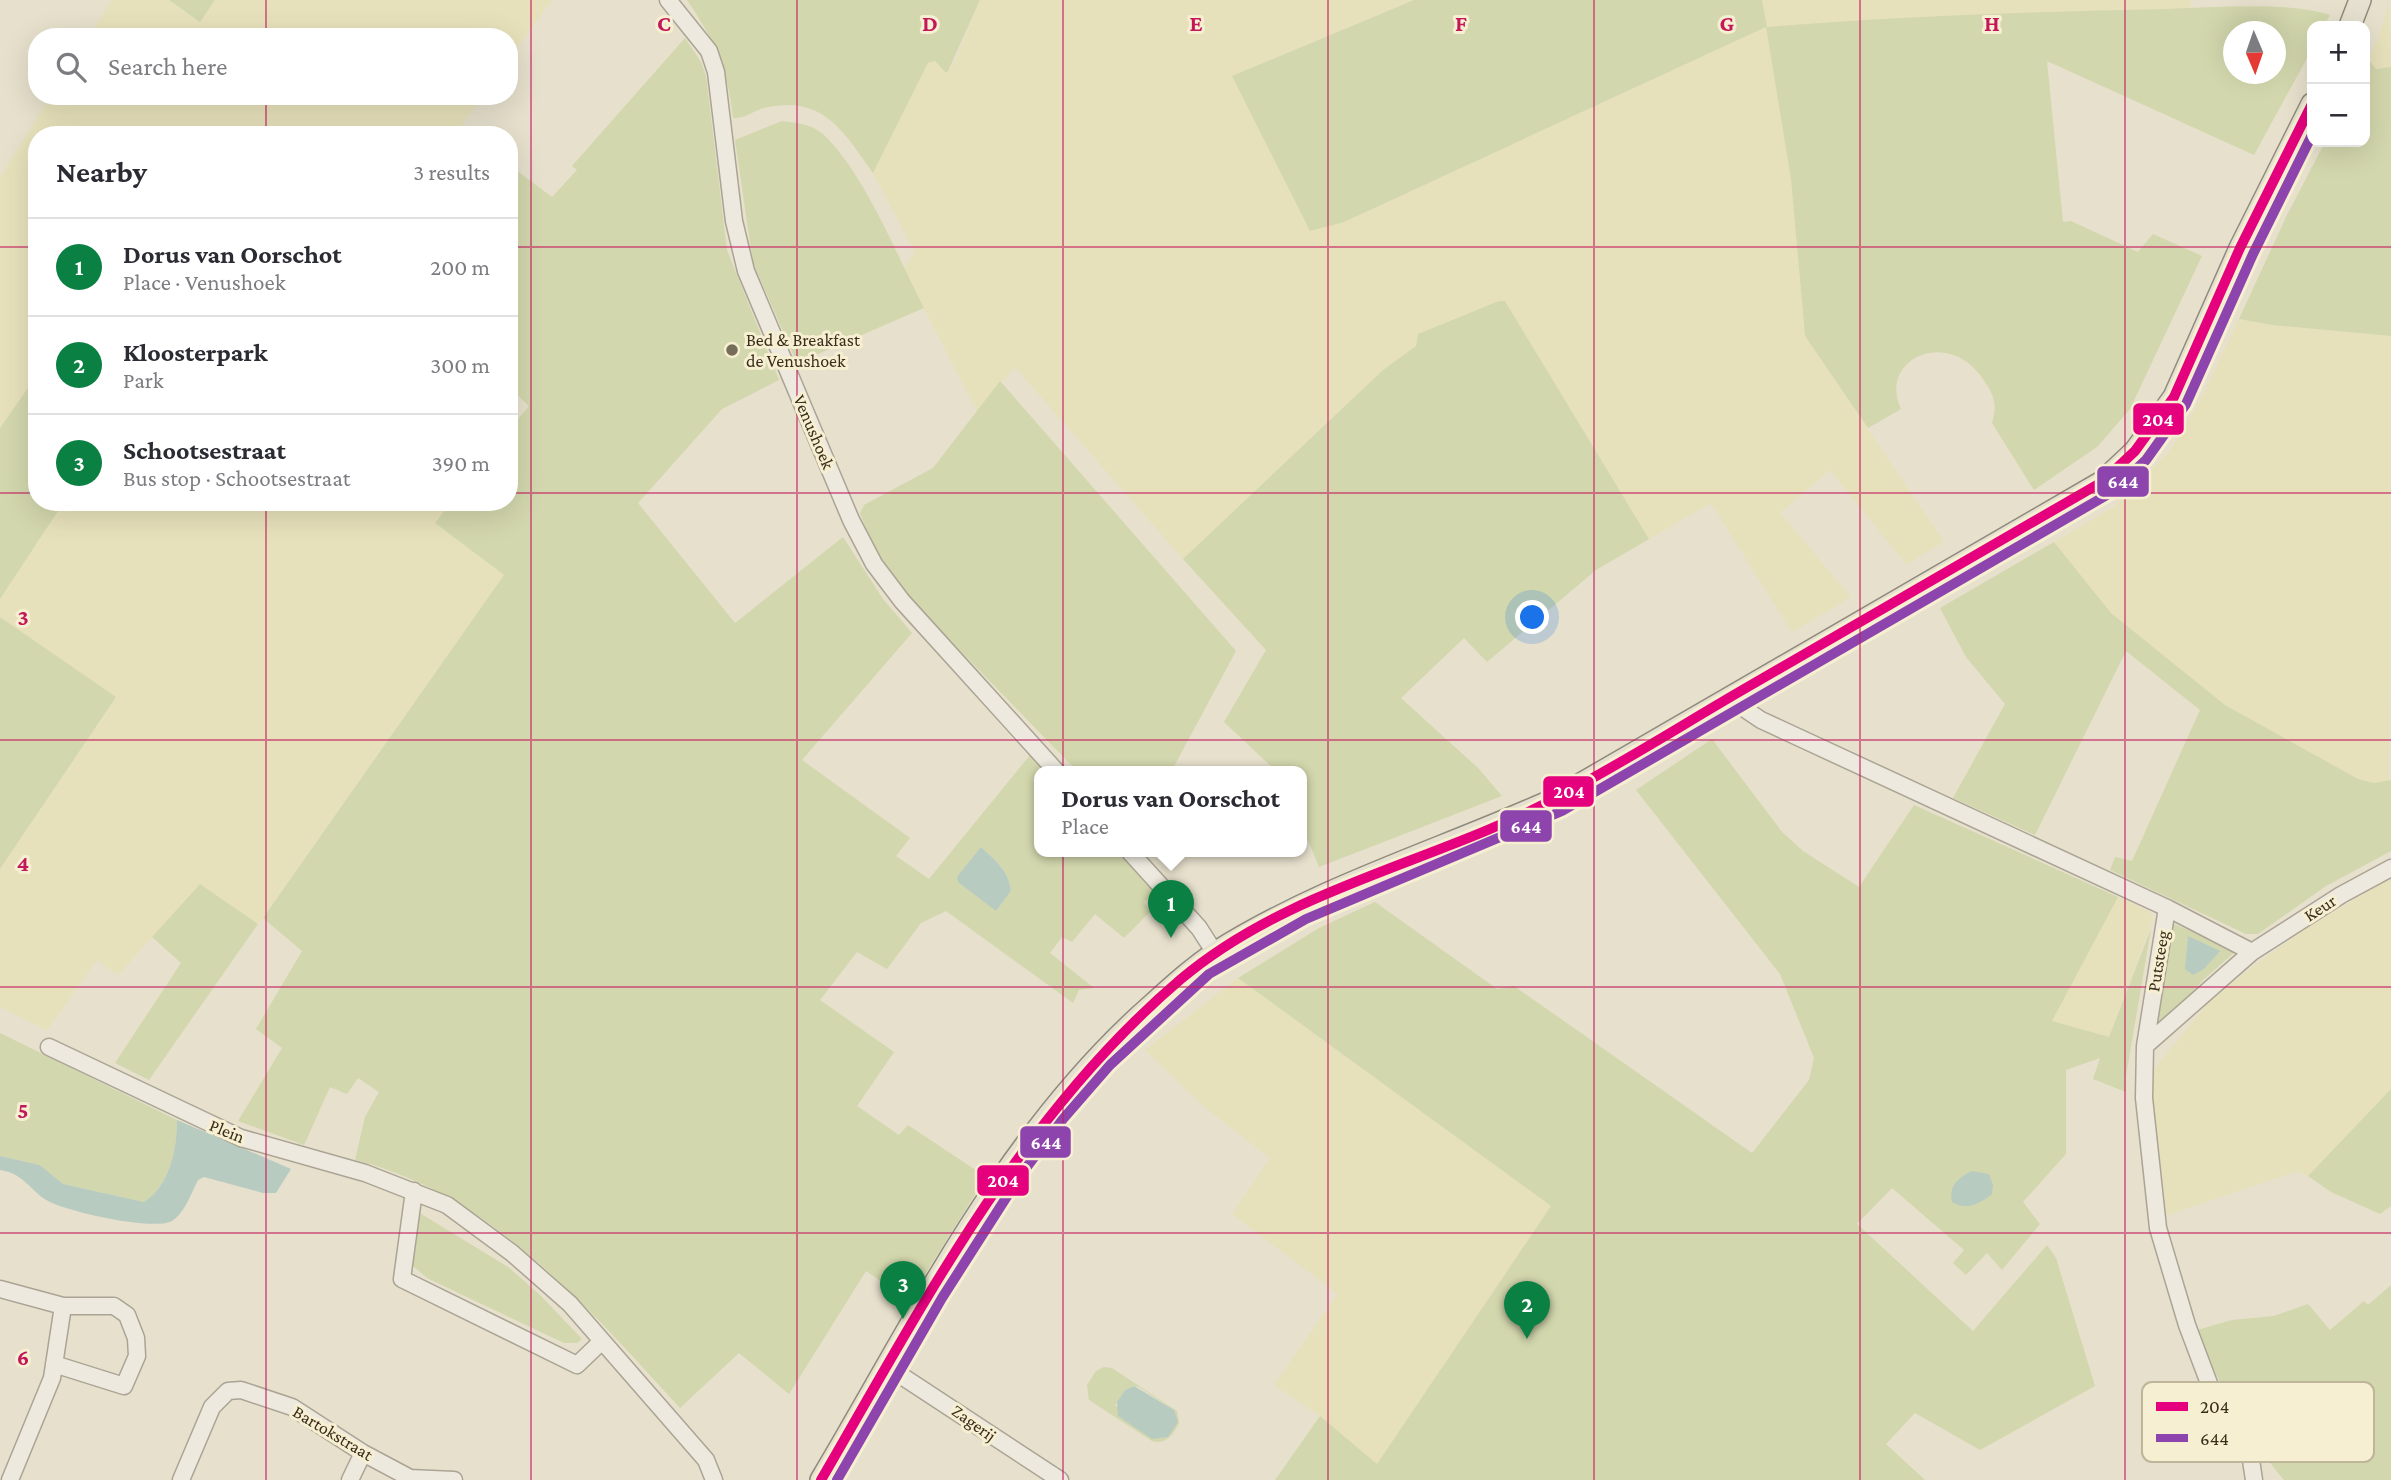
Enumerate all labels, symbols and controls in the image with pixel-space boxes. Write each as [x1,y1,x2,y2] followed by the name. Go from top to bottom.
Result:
[657,10,671,36] text: C
[922,10,938,36] text: D
[1189,10,1203,36] text: E
[1455,10,1467,36] text: F
[1720,10,1735,36] text: G
[1984,10,2000,36] text: H
[2223,21,2286,84] north arrow
[2307,21,2370,147] map controls
[2307,21,2370,84] button: +
[28,28,518,105] search box
[52,48,90,86] icon: search
[108,52,227,81] text: Search here
[2307,84,2370,147] button: −
[56,155,147,188] text: Nearby
[413,159,490,185] text: 3 results
[123,240,342,269] text: Dorus van Oorschot
[75,254,83,280] text: 1
[430,254,490,280] text: 200 m
[123,269,286,295] text: Place · Venushoek
[746,330,861,371] place label: Bed & Breakfast de Venushoek
[123,338,268,367] text: Kloosterpark
[724,342,740,358] marker: Bed & Breakfast de Venushoek
[73,352,85,378] text: 2
[430,352,490,378] text: 300 m
[123,367,164,393] text: Park
[789,392,839,473] street label: Venushoek
[2132,402,2185,436] line badge: 204
[2142,409,2174,430] text: 204
[123,436,286,465] text: Schootsestraat
[73,450,85,476] text: 3
[432,450,490,476] text: 390 m
[123,465,350,491] text: Bus stop · Schootsestraat
[2096,465,2150,498] line badge: 644
[2108,471,2138,492] text: 644
[1515,600,1549,634] your location
[17,604,29,630] text: 3
[1034,766,1307,857] popup
[1542,775,1595,808] line badge: 204
[1553,781,1585,802] text: 204
[1061,784,1280,813] text: Dorus van Oorschot
[1499,809,1553,843] line badge: 644
[1061,813,1109,839] text: Place
[1511,816,1541,837] text: 644
[17,850,29,876] text: 4
[1148,880,1194,938] pin: 1
[2300,890,2340,926] street label: Keur
[2143,929,2173,993] street label: Putsteeg
[17,1097,29,1123] text: 5
[207,1115,248,1147] street label: Plein
[1019,1125,1072,1159] line badge: 644
[1031,1132,1061,1153] text: 644
[976,1164,1030,1197] line badge: 204
[987,1170,1019,1191] text: 204
[880,1261,926,1319] pin: 3
[1504,1281,1550,1339] pin: 2
[17,1344,29,1370] text: 6
[2142,1382,2374,1462] legend
[2200,1396,2230,1417] text: 204
[947,1400,1000,1447] street label: Zagerij
[289,1401,377,1465] street label: Bartokstraat
[2200,1428,2229,1449] text: 644

